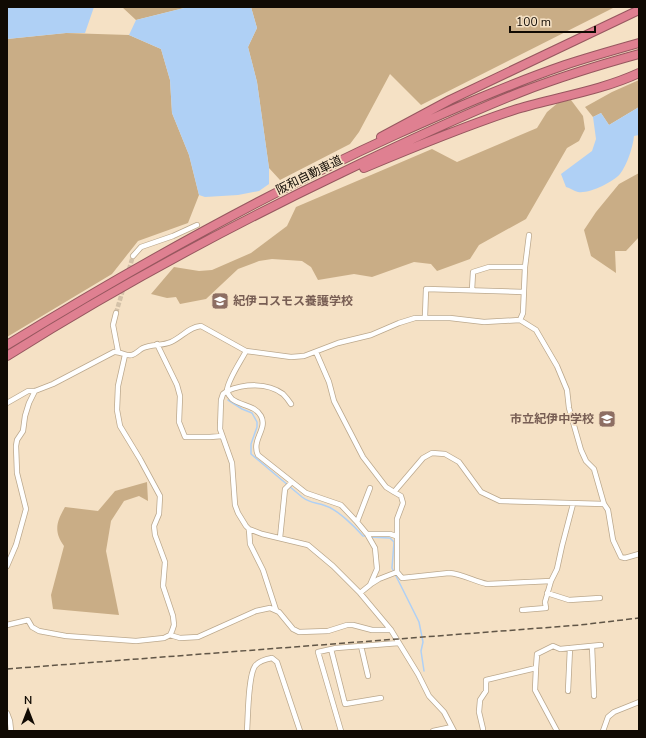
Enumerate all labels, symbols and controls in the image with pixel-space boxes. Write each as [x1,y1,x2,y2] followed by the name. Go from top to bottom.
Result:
[510,8,595,34] scale bar
[516,14,551,30] text: 100 m
[273,152,345,198] street label: 阪和自動車道
[210,291,230,311] school or university icon: 紀伊コスモス養護学校
[233,293,353,309] place label: 紀伊コスモス養護学校
[597,409,617,429] school or university icon: 市立紀伊中学校
[510,411,594,427] place label: 市立紀伊中学校
[8,690,48,730] north arrow
[24,693,32,708] text: N

